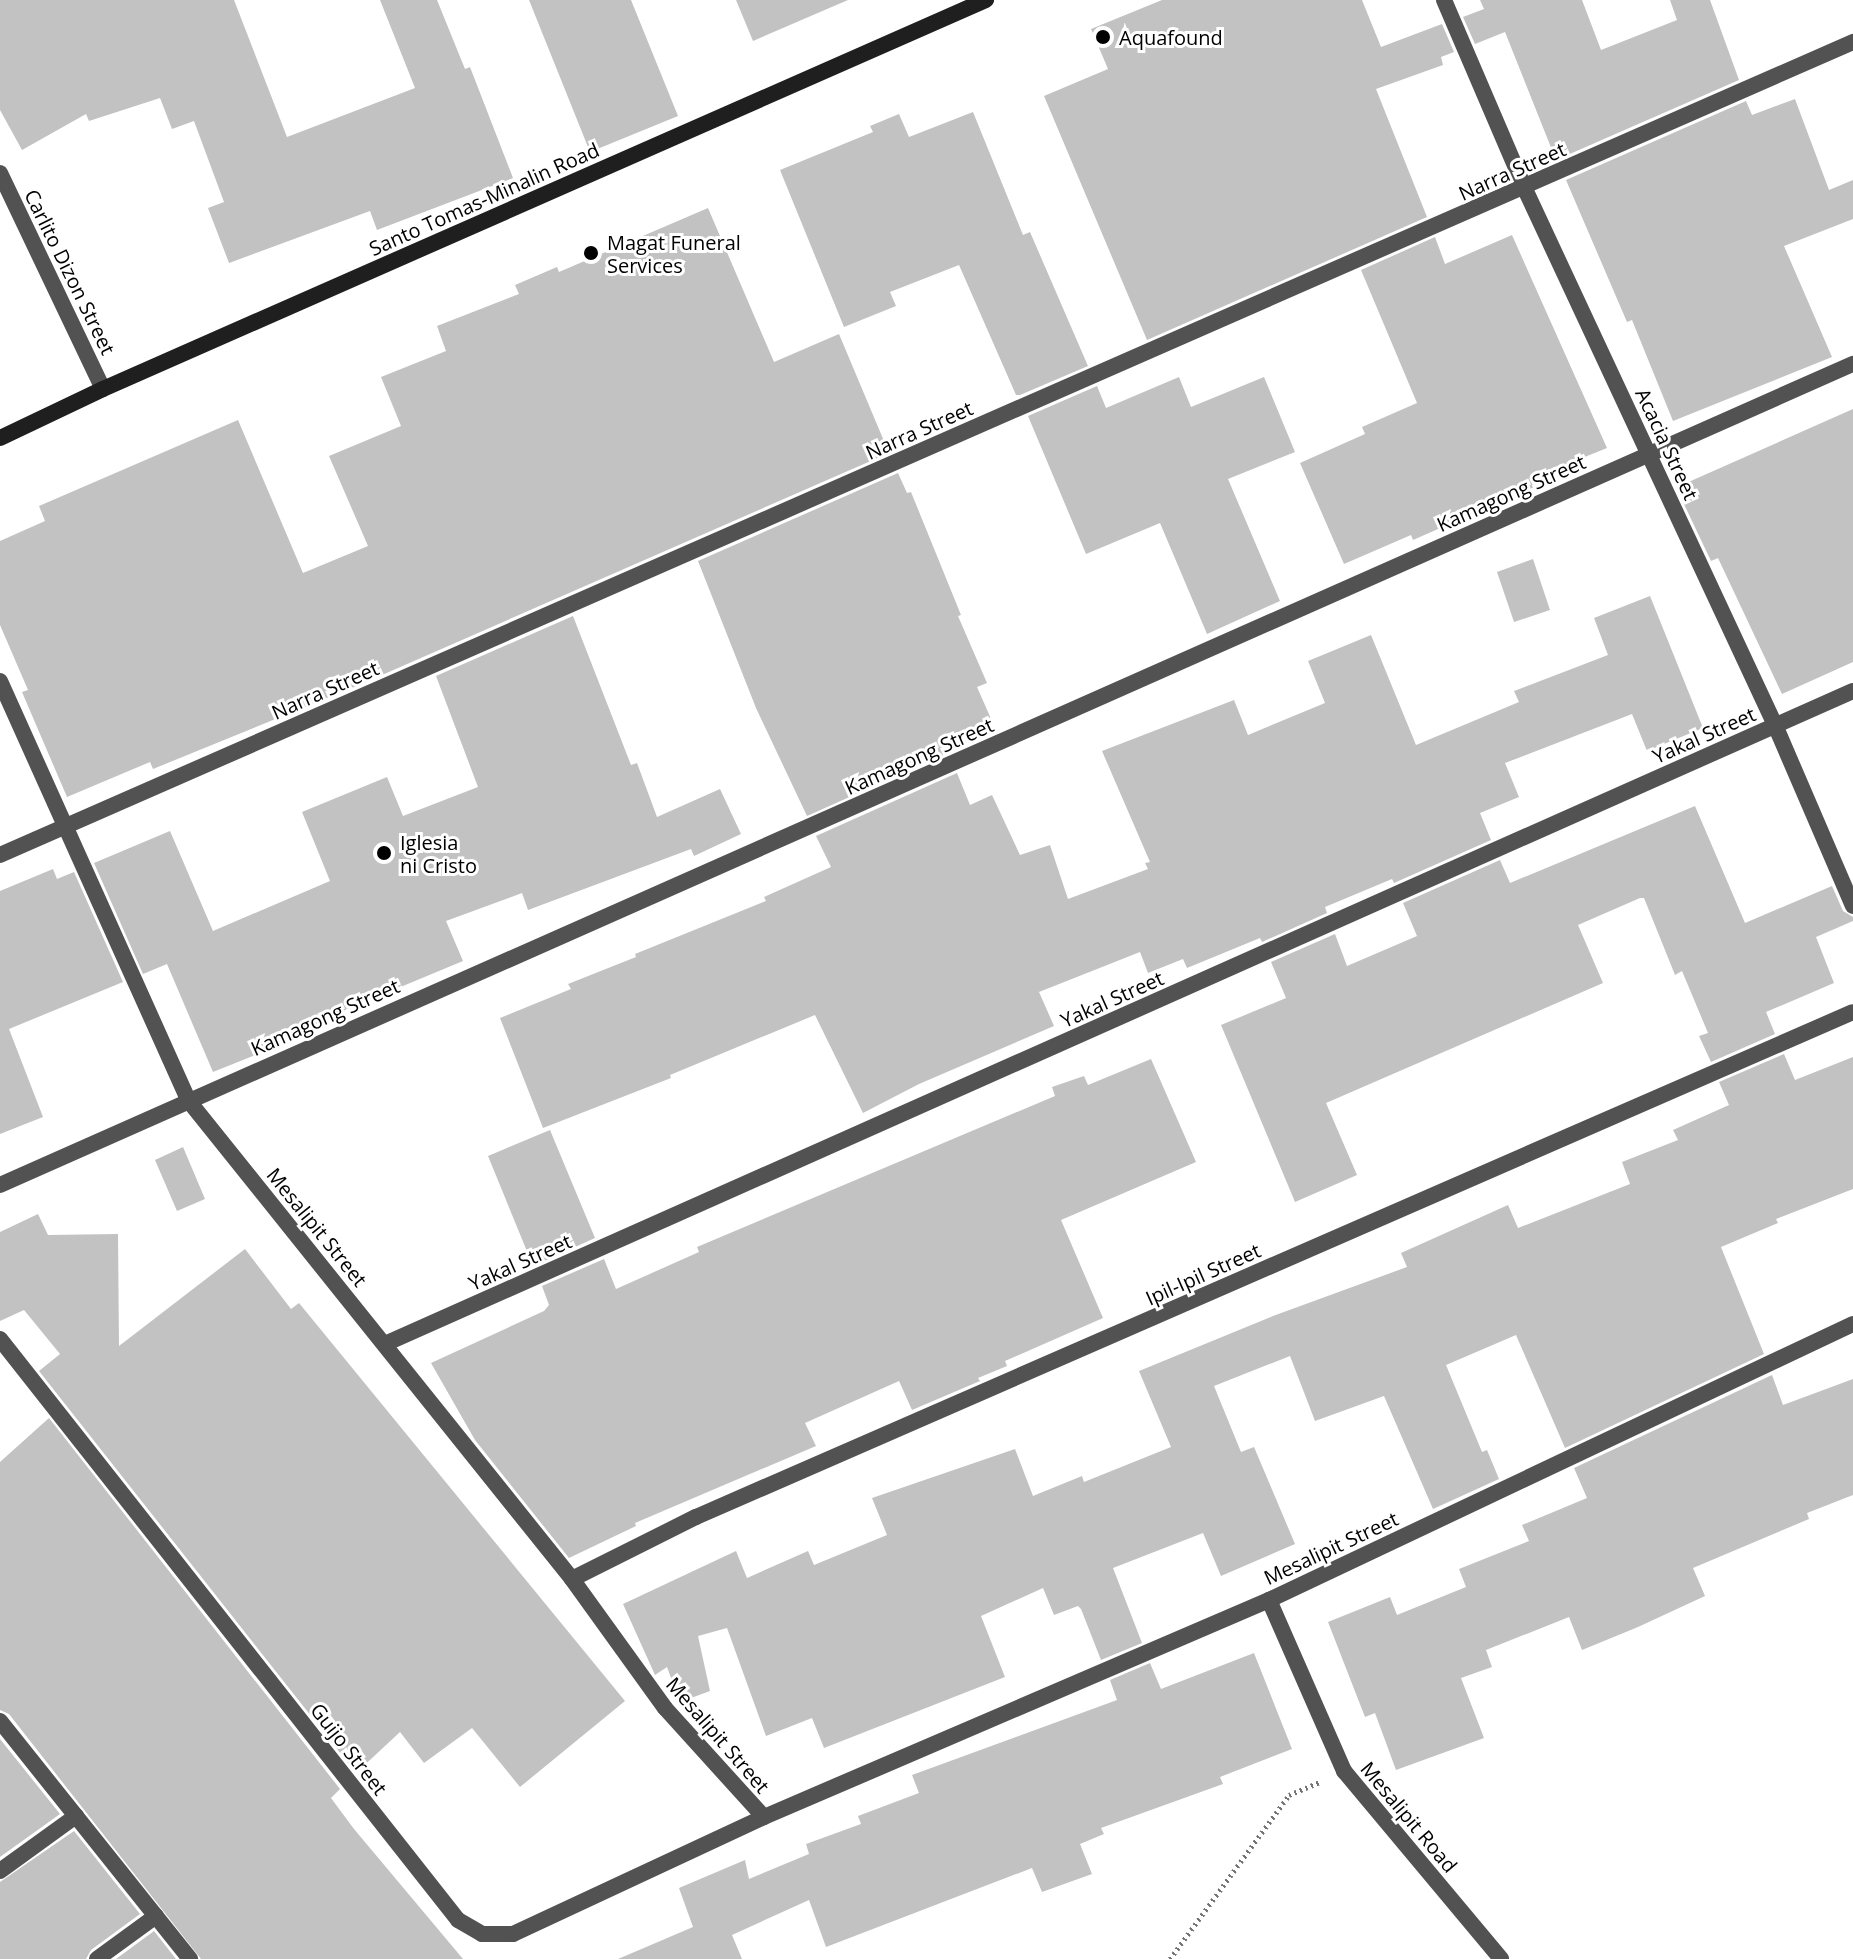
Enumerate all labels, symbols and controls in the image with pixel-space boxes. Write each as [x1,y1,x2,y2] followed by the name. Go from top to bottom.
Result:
[1119,25,1223,49] place label: Aquafound
[1094,28,1112,46] marker: Aquafound
[365,137,603,261] street label: Santo Tomas-Minalin Road
[1455,137,1569,205] street label: Narra Street
[20,186,120,358] street label: Carlito Dizon Street
[607,230,741,277] place label: Magat Funeral Services
[582,244,600,262] marker: Magat Funeral Services
[1631,384,1703,504] street label: Acacia Street
[862,396,976,464] street label: Narra Street
[1433,449,1589,537] street label: Kamagong Street
[268,656,382,724] street label: Narra Street
[1649,702,1759,768] street label: Yakal Street
[841,712,997,800] street label: Kamagong Street
[400,830,477,877] place label: Iglesia ni Cristo
[375,844,393,862] marker: Iglesia ni Cristo
[1057,966,1167,1032] street label: Yakal Street
[247,973,403,1061] street label: Kamagong Street
[262,1163,372,1291] street label: Mesalipit Street
[465,1229,575,1295] street label: Yakal Street
[1142,1238,1264,1310] street label: Ipil-Ipil Street
[1260,1506,1402,1590] street label: Mesalipit Street
[661,1672,775,1798] street label: Mesalipit Street
[306,1698,392,1800] street label: Guijo Street
[1356,1757,1462,1877] street label: Mesalipit Road

